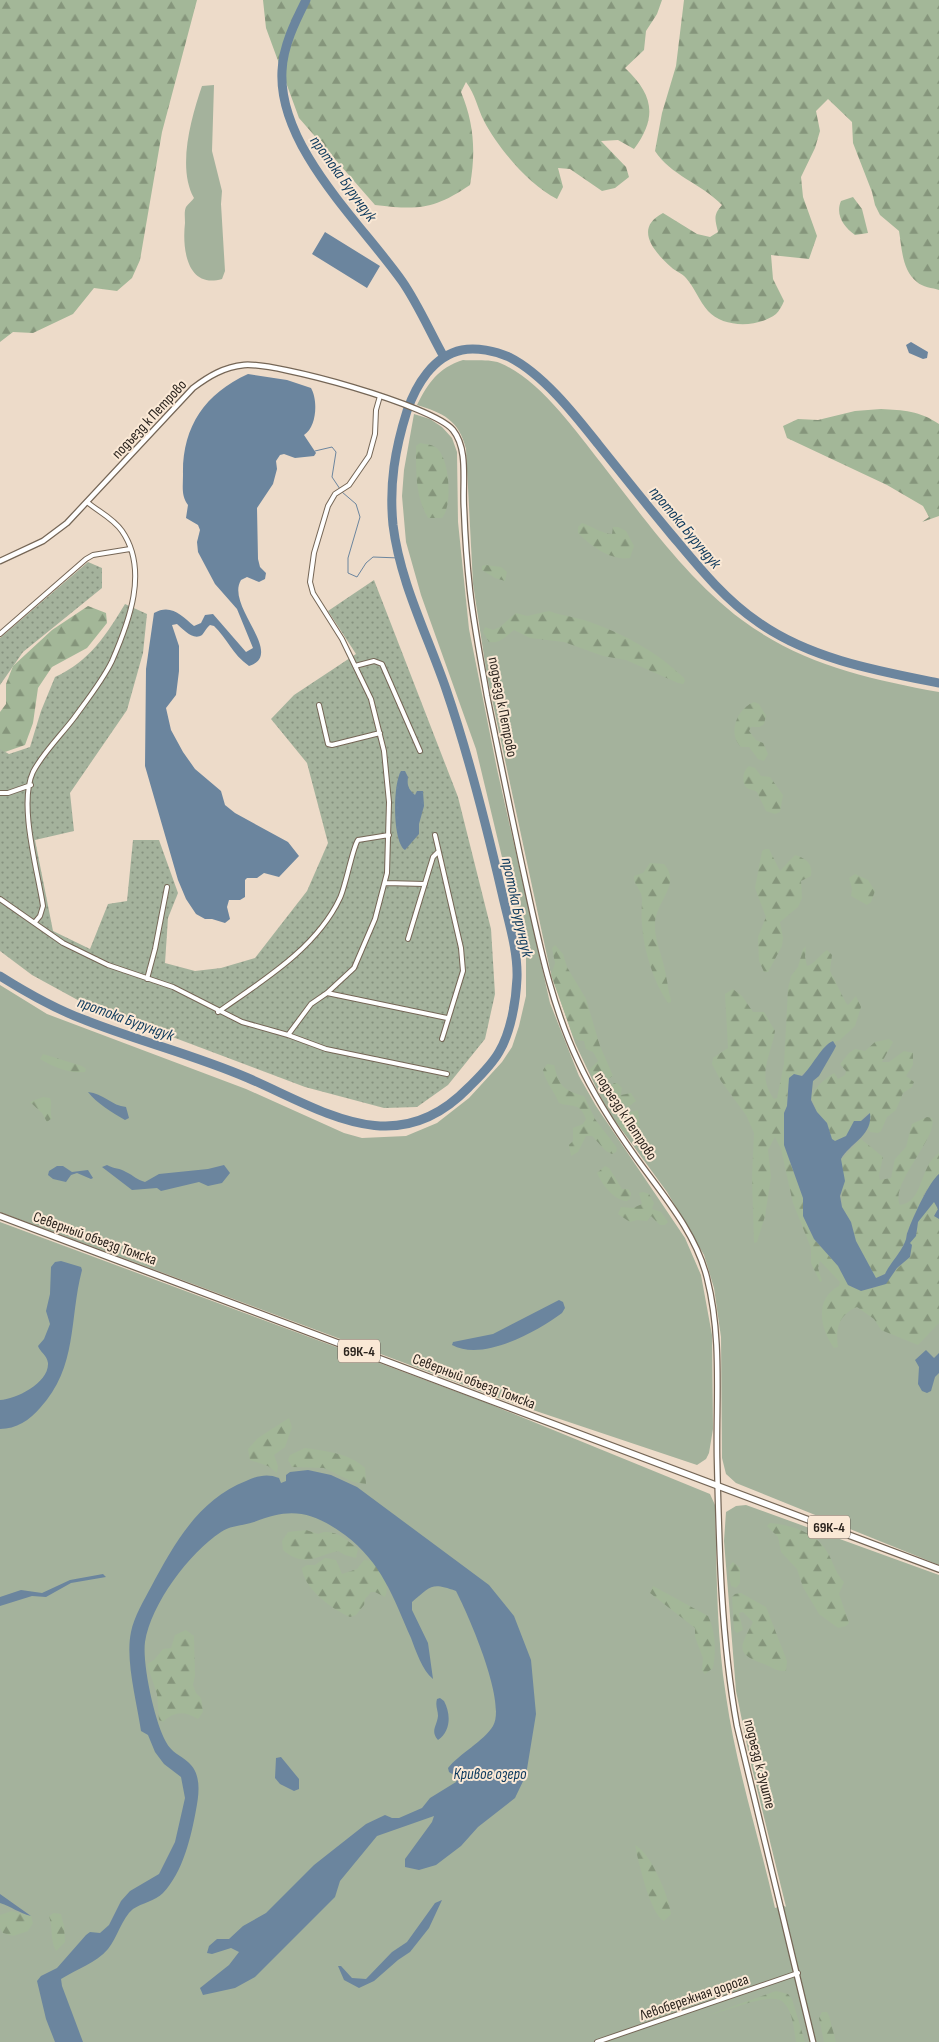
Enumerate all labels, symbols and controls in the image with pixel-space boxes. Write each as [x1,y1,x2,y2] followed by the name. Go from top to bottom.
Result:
[305,132,381,226] water label: протока Бурундук
[108,376,191,463] street label: подъезд к Петрово
[645,483,725,574] water label: протока Бурундук
[483,655,522,759] street label: подъезд к Петрово
[497,856,537,960] water label: протока Бурундук
[75,993,177,1046] water label: протока Бурундук
[590,1069,661,1164] street label: подъезд к Петрово
[31,1207,159,1270] street label: Северный объезд Томска
[338,1340,380,1362] road number: 69К-4
[410,1349,538,1414] street label: Северный объезд Томска
[808,1515,850,1538] road number: 69К-4
[739,1718,780,1811] street label: подъезд к Эуште
[453,1765,527,1784] water label: Кривое озеро
[636,1970,751,2025] street label: Левобережная дорога

